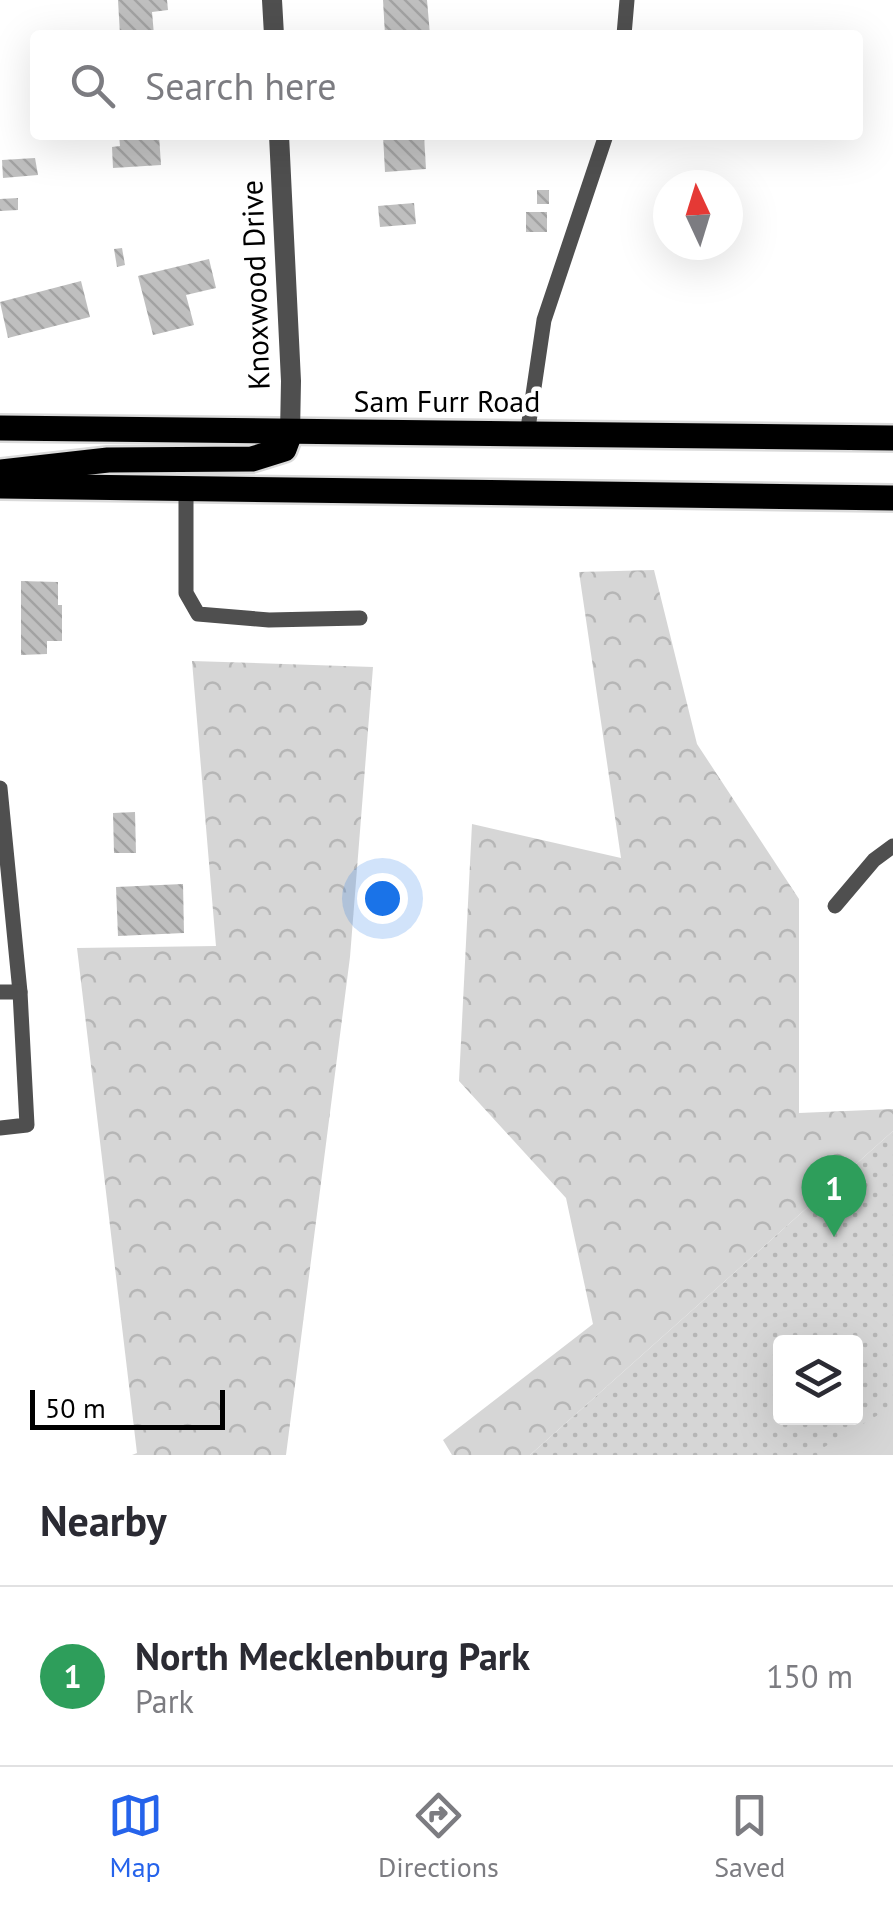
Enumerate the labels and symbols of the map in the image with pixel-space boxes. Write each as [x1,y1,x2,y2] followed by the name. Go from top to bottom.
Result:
[653,170,743,260] north arrow
[231,179,278,391] street label: Knoxwood Drive
[354,381,540,420] street label: Sam Furr Road
[357,873,408,924] your location
[802,1154,866,1237] pin: 1
[30,1385,225,1430] scale bar

